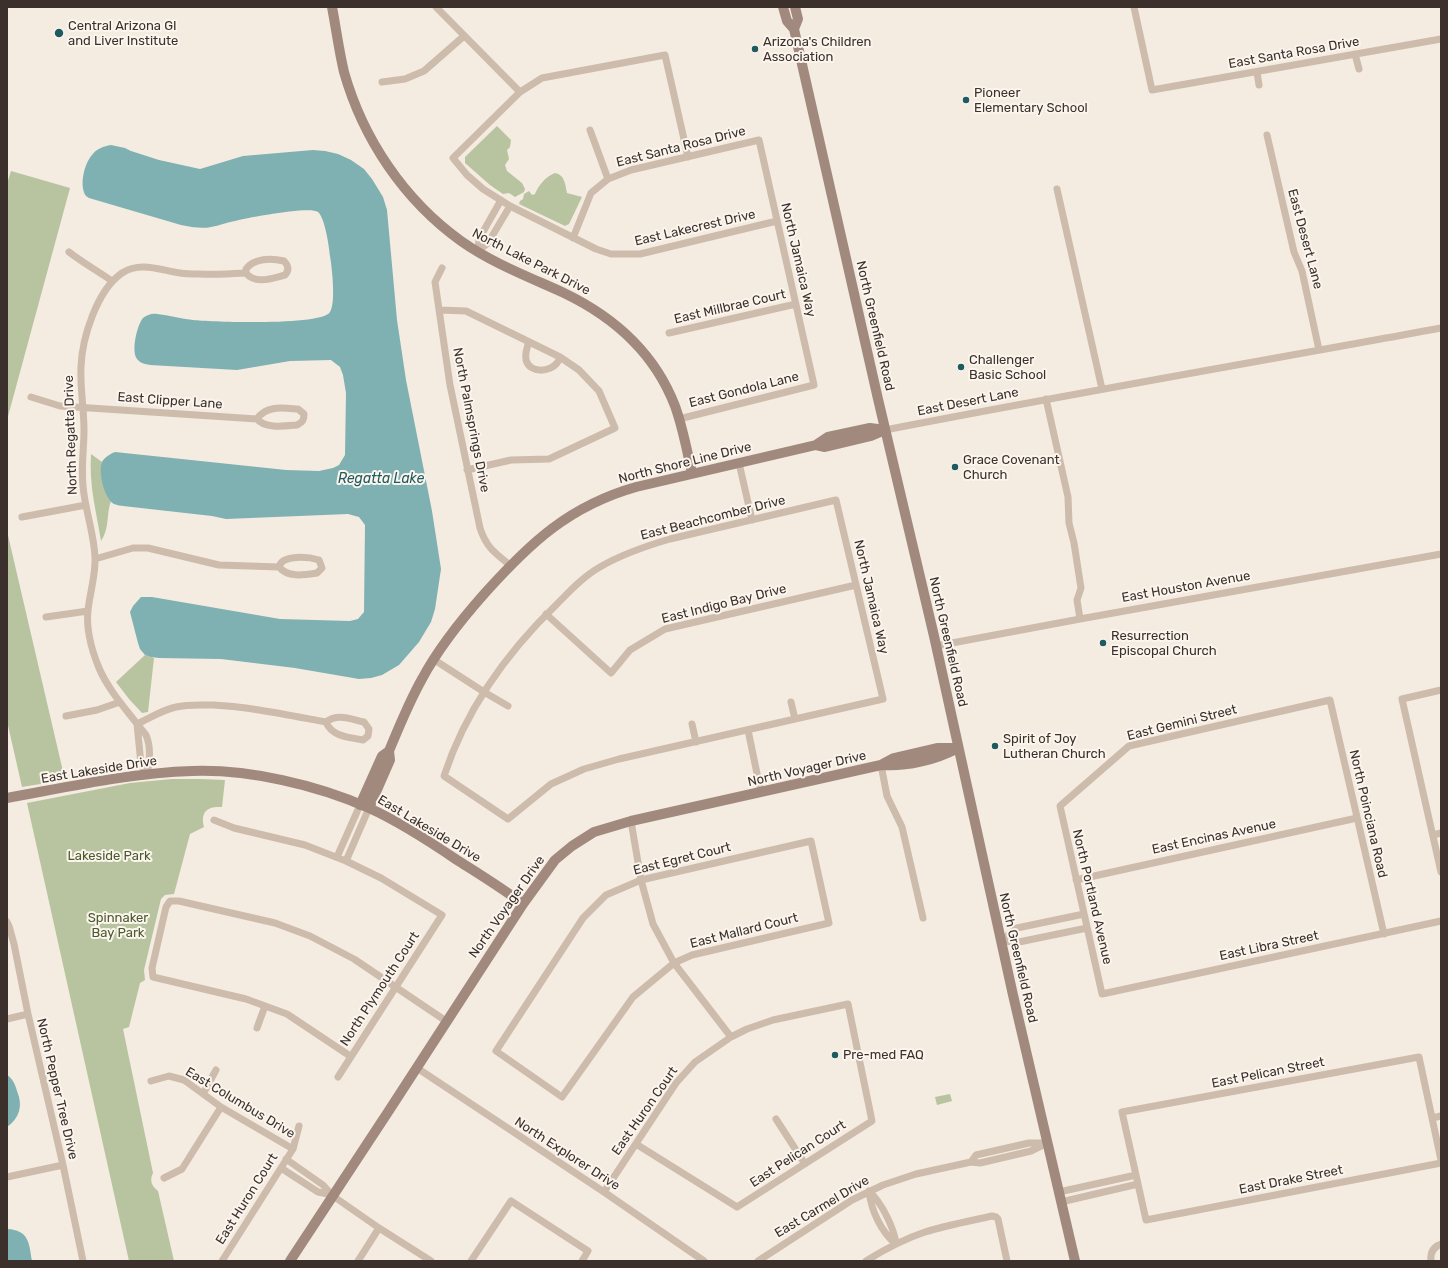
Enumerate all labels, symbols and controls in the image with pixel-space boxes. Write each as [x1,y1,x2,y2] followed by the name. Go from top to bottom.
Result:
[68,18,178,49] place label: Central Arizona GI and Liver Institute
[53,27,65,39] marker: Central Arizona GI and Liver Institute
[763,34,871,65] place label: Arizona's Children Association
[1227,34,1361,72] street label: East Santa Rosa Drive
[750,44,760,54] marker: Arizona's Children Association
[974,85,1088,116] place label: Pioneer Elementary School
[961,95,971,105] marker: Pioneer Elementary School
[615,123,747,171] street label: East Santa Rosa Drive
[1284,187,1326,291] street label: East Desert Lane
[777,201,819,319] street label: North Jamaica Way
[633,207,757,249] street label: East Lakecrest Drive
[469,225,593,299] street label: North Lake Park Drive
[852,259,898,393] street label: North Greenfield Road
[673,287,787,327] street label: East Millbrae Court
[449,346,493,494] street label: North Palmsprings Drive
[969,352,1046,383] place label: Challenger Basic School
[956,362,966,372] marker: Challenger Basic School
[688,369,800,411] street label: East Gondola Lane
[61,375,81,495] street label: North Regatta Drive
[916,385,1020,419] street label: East Desert Lane
[117,390,223,412] street label: East Clipper Lane
[617,439,753,487] street label: North Shore Line Drive
[963,452,1060,483] place label: Grace Covenant Church
[950,462,960,472] marker: Grace Covenant Church
[338,471,424,487] water label: Regatta Lake
[639,492,787,544] street label: East Beachcomber Drive
[850,538,892,656] street label: North Jamaica Way
[1120,568,1252,606] street label: East Houston Avenue
[925,575,971,709] street label: North Greenfield Road
[660,581,788,627] street label: East Indigo Bay Drive
[1111,628,1217,659] place label: Resurrection Episcopal Church
[1098,638,1108,648] marker: Resurrection Episcopal Church
[1125,702,1239,744] street label: East Gemini Street
[1003,731,1106,762] place label: Spirit of Joy Lutheran Church
[990,741,1000,751] marker: Spirit of Joy Lutheran Church
[746,748,868,790] street label: North Voyager Drive
[1346,748,1390,880] street label: North Poinciana Road
[40,753,158,787] street label: East Lakeside Drive
[375,792,483,866] street label: East Lakeside Drive
[1151,816,1277,858] street label: East Encinas Avenue
[1069,828,1115,966] street label: North Portland Avenue
[632,839,732,879] street label: East Egret Court
[67,848,151,864] park label: Lakeside Park
[466,853,548,961] street label: North Voyager Drive
[995,891,1041,1025] street label: North Greenfield Road
[88,910,148,941] park label: Spinnaker Bay Park
[688,910,800,952] street label: East Mallard Court
[1218,928,1320,964] street label: East Libra Street
[337,929,423,1049] street label: North Plymouth Court
[33,1017,81,1161] street label: North Pepper Tree Drive
[843,1047,924,1063] place label: Pre-med FAQ
[830,1050,840,1060] marker: Pre-med FAQ
[1210,1054,1326,1092] street label: East Pelican Street
[182,1064,298,1142] street label: East Columbus Drive
[609,1064,681,1158] street label: East Huron Court
[511,1114,623,1194] street label: North Explorer Drive
[747,1117,849,1191] street label: East Pelican Court
[213,1151,281,1247] street label: East Huron Court
[1238,1162,1344,1198] street label: East Drake Street
[772,1173,872,1241] street label: East Carmel Drive

